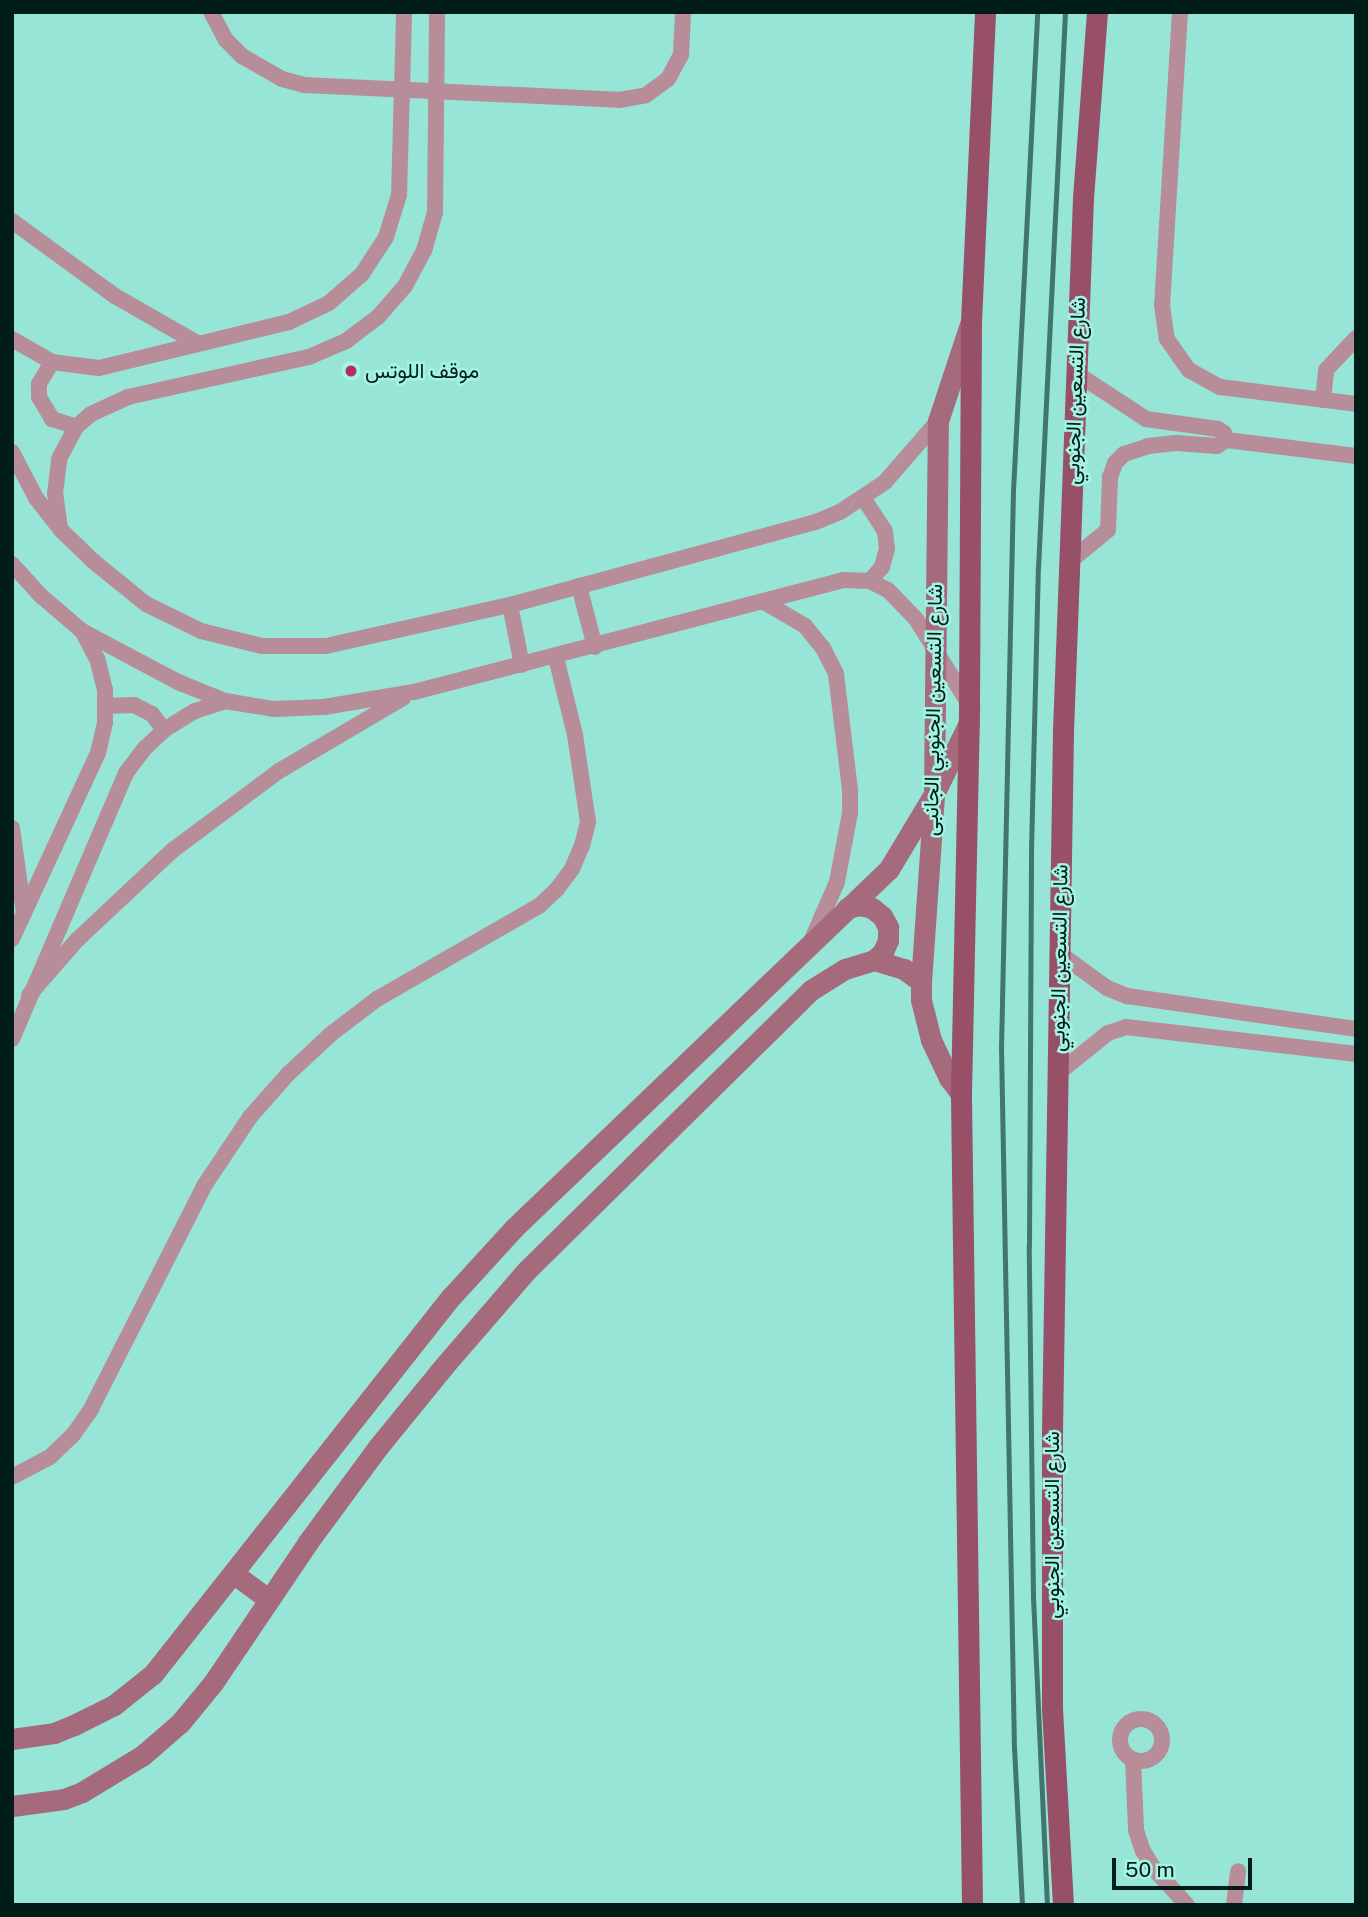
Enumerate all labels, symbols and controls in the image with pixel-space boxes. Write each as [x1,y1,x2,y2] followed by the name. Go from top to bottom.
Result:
[1059,297,1091,485] street label: شارع التسعين الجنوبي
[365,358,479,384] place label: موقف اللوتس
[343,363,359,379] marker: موقف اللوتس
[918,584,948,836] street label: شارع التسعين الجنوبي الجانبى
[1045,864,1073,1052] street label: شارع التسعين الجنوبي
[1039,1431,1065,1619] street label: شارع التسعين الجنوبي
[1116,1843,1256,1887] scale bar
[1125,1857,1175,1882] text: 50 m

